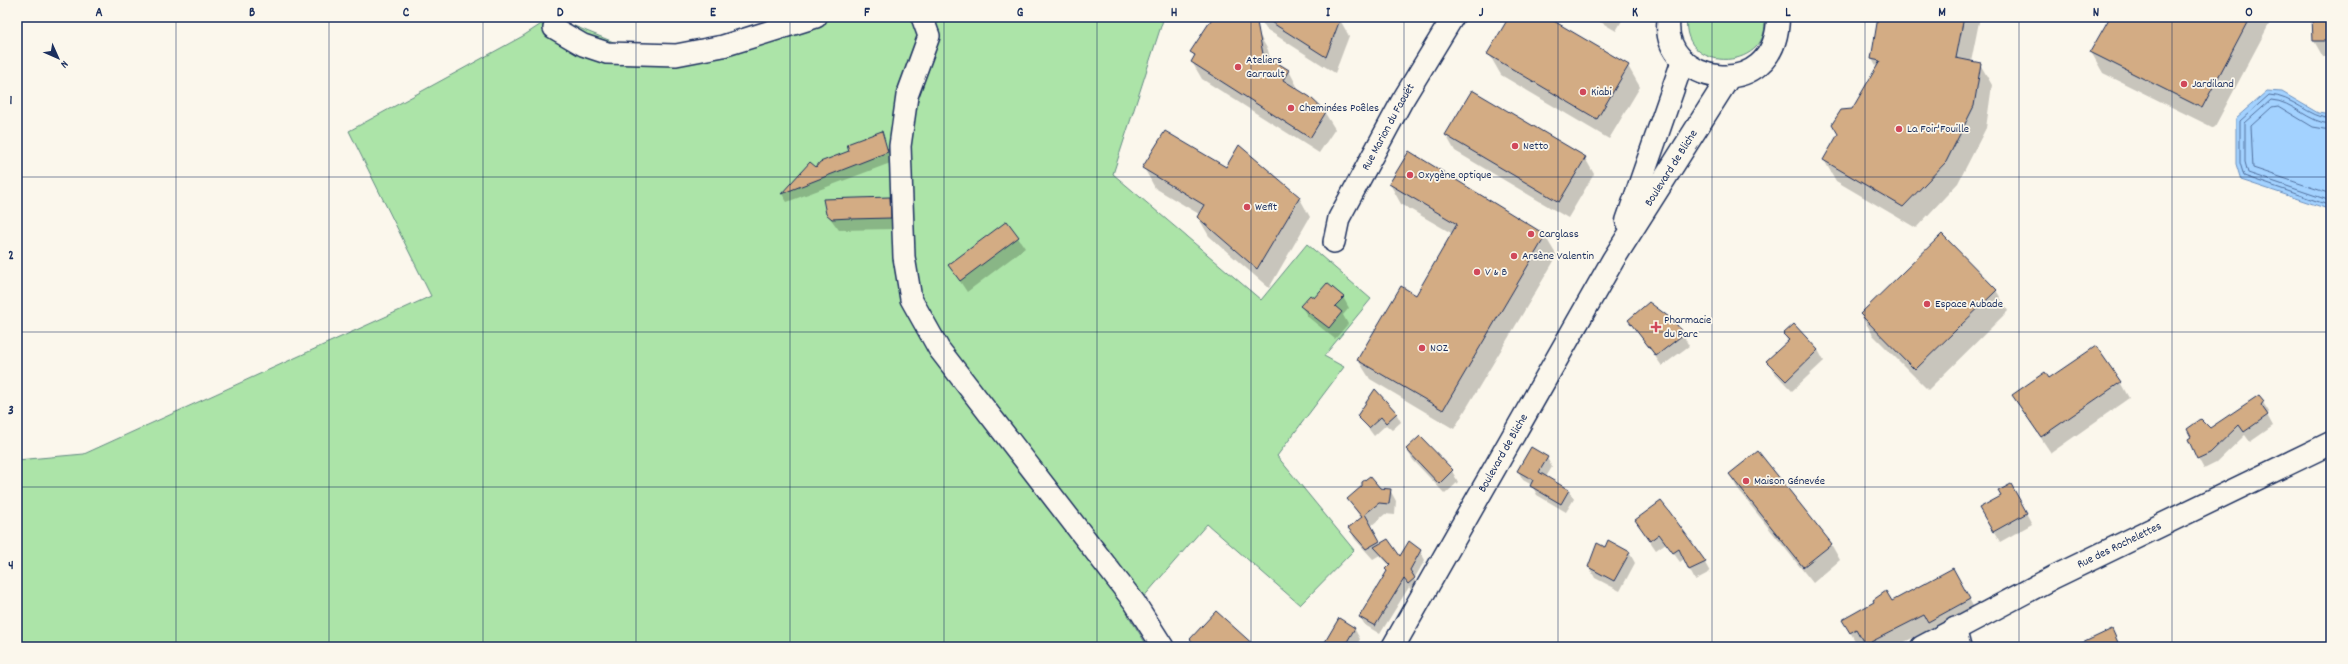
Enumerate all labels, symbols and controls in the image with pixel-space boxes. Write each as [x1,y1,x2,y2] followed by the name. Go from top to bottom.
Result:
[95,4,103,23] text: A
[249,4,255,23] text: B
[403,4,410,23] text: C
[557,4,564,23] text: D
[710,4,717,23] text: E
[864,4,870,23] text: F
[1017,4,1024,23] text: G
[1171,4,1178,23] text: H
[1326,4,1331,23] text: I
[1479,4,1484,23] text: J
[1632,4,1638,23] text: K
[1785,4,1791,23] text: L
[1938,4,1946,23] text: M
[2093,4,2099,23] text: N
[2245,4,2253,23] text: O
[38,38,78,78] north arrow
[1246,52,1285,83] place label: Ateliers Garrault
[56,56,71,72] text: N
[1233,62,1243,72] marker: Ateliers Garrault
[2192,76,2234,93] place label: Jardiland
[2179,79,2189,89] marker: Jardiland
[1358,80,1419,174] street label: Rue Marion du Faouët
[1591,84,1612,101] place label: Kiabi
[1578,87,1588,97] marker: Kiabi
[10,92,13,111] text: 1
[1299,100,1379,117] place label: Cheminées Poêles
[1286,103,1296,113] marker: Cheminées Poêles
[1907,121,1969,138] place label: La Foir'Fouille
[1894,124,1904,134] marker: La Foir'Fouille
[1641,126,1702,210] street label: Boulevard de Bliche
[1523,138,1548,155] place label: Netto
[1510,141,1520,151] marker: Netto
[1418,167,1492,184] place label: Oxygène optique
[1405,170,1415,180] marker: Oxygène optique
[1255,199,1278,216] place label: Wefit
[1242,202,1252,212] marker: Wefit
[1539,226,1579,243] place label: Carglass
[1526,229,1536,239] marker: Carglass
[8,247,14,266] text: 2
[1522,248,1595,265] place label: Arsène Valentin
[1509,251,1519,261] marker: Arsène Valentin
[1485,264,1508,281] place label: V & B
[1472,267,1482,277] marker: V & B
[1935,296,2003,313] place label: Espace Aubade
[1922,299,1932,309] marker: Espace Aubade
[1664,312,1711,343] place label: Pharmacie du Parc
[1651,322,1661,332] marker: Pharmacie du Parc
[1430,340,1449,357] place label: NOZ
[1417,343,1427,353] marker: NOZ
[8,402,14,421] text: 3
[1474,411,1532,496] street label: Boulevard de Bliche
[1754,473,1825,490] place label: Maison Génevée
[1741,476,1751,486] marker: Maison Génevée
[2074,518,2164,573] street label: Rue des Rochelettes
[8,557,14,576] text: 4

